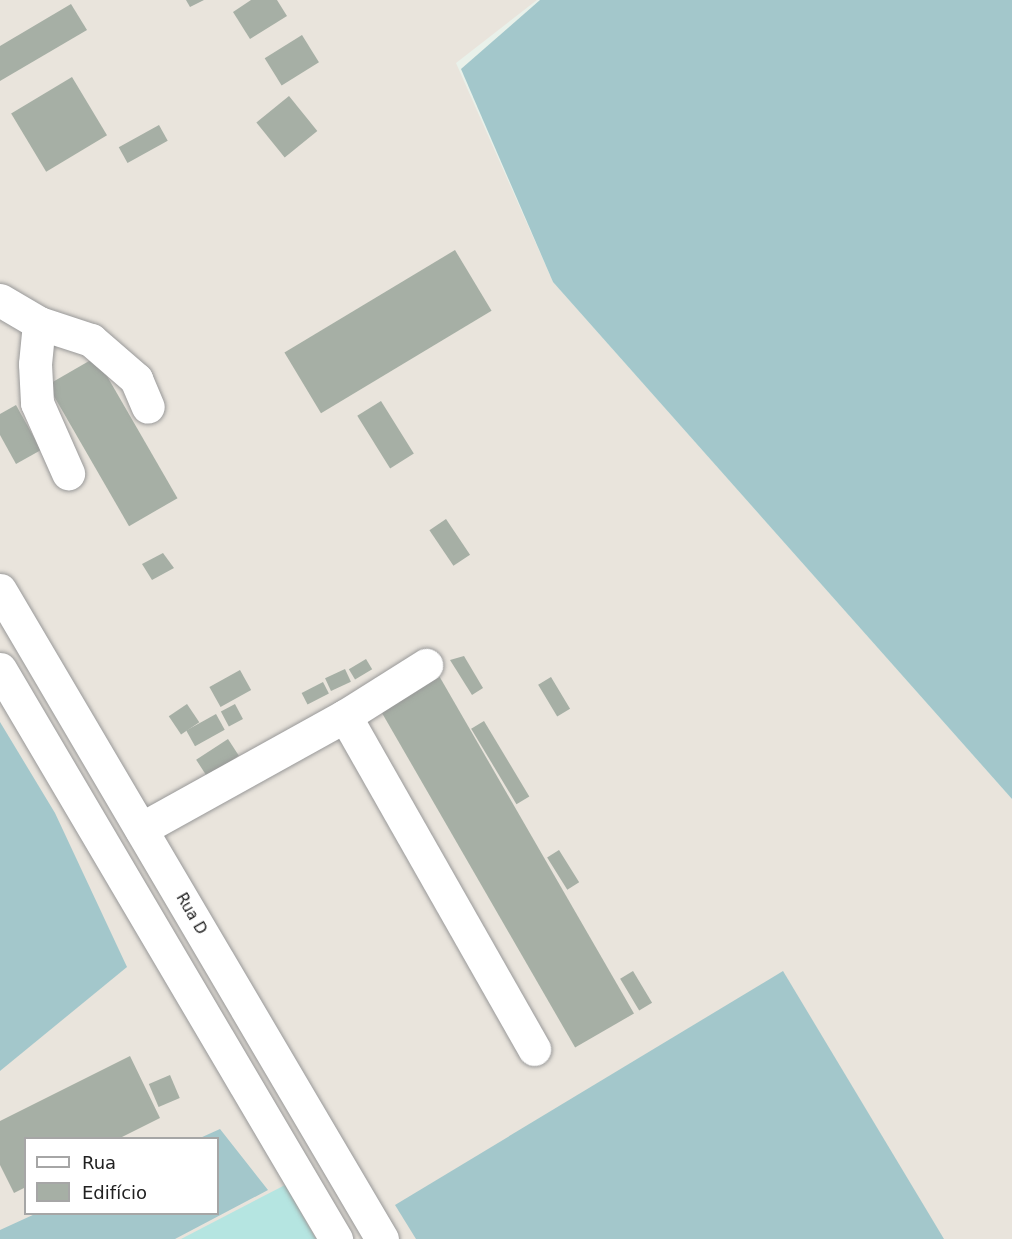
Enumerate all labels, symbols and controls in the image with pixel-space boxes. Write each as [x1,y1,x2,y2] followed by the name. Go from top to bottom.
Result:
[172,890,210,938] street label: Rua D
[24,1137,219,1215] legend
[82,1152,116,1173] text: Rua
[82,1182,147,1203] text: Edifício

